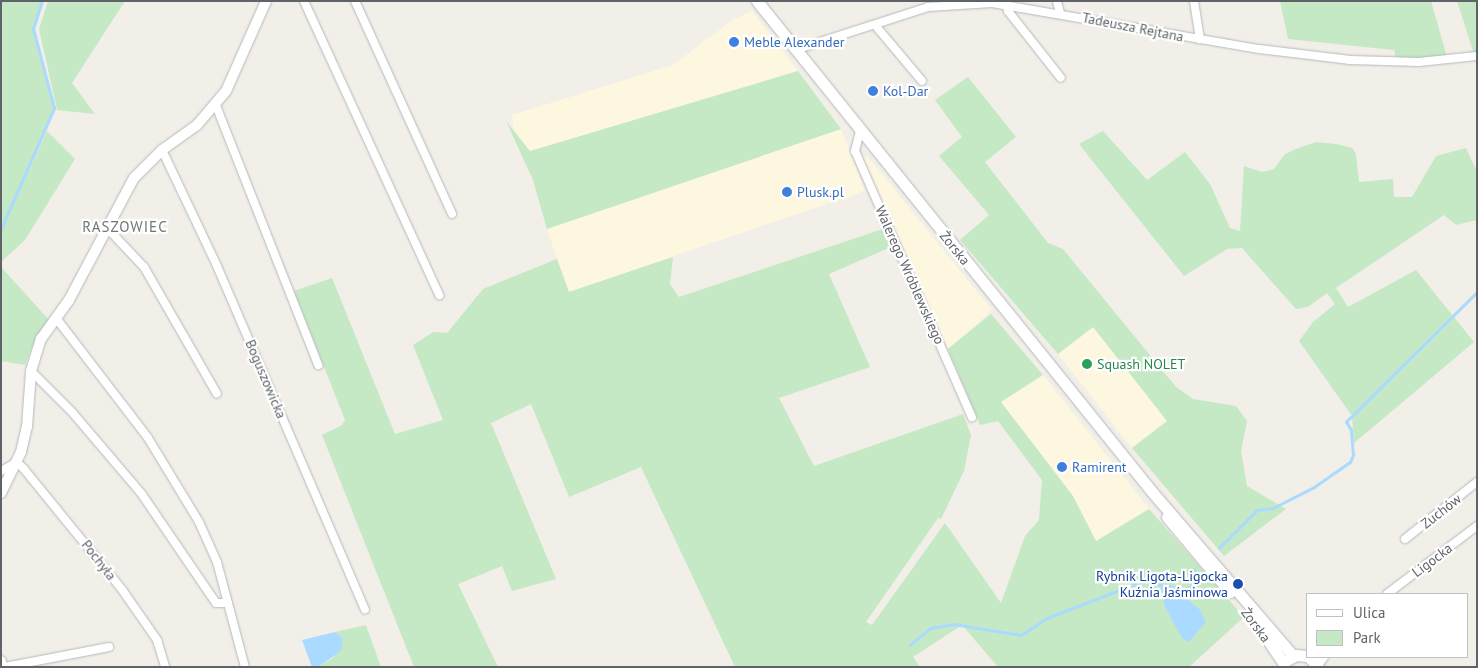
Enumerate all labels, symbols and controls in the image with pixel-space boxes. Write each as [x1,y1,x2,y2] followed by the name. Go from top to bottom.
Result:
[1081,9,1185,45] street label: Tadeusza Rejtana
[744,34,845,50] place label: Meble Alexander
[728,36,740,48] marker: Meble Alexander
[883,83,928,99] place label: Kol-Dar
[867,85,879,97] marker: Kol-Dar
[797,184,844,200] place label: Plusk.pl
[781,186,793,198] marker: Plusk.pl
[872,203,948,347] street label: Walerego Wróblewskiego
[81,218,169,236] district label: RASZOWIEC
[936,228,974,268] street label: Żorska
[242,337,290,421] street label: Boguszowicka
[1097,356,1185,372] place label: Squash NOLET
[1081,358,1093,370] marker: Squash NOLET
[1072,459,1127,475] place label: Ramirent
[1056,461,1068,473] marker: Ramirent
[1418,490,1464,532] street label: Zuchów
[78,537,120,583] street label: Pochyła
[1409,539,1455,581] street label: Ligocka
[1095,568,1228,600] place label: Rybnik Ligota-Ligocka Kuźnia Jaśminowa
[1232,578,1244,590] marker: Rybnik Ligota-Ligocka Kuźnia Jaśminowa
[1306,593,1468,658] legend
[1353,603,1385,622] text: Ulica
[1238,604,1274,646] street label: Żorska
[1353,628,1381,647] text: Park

